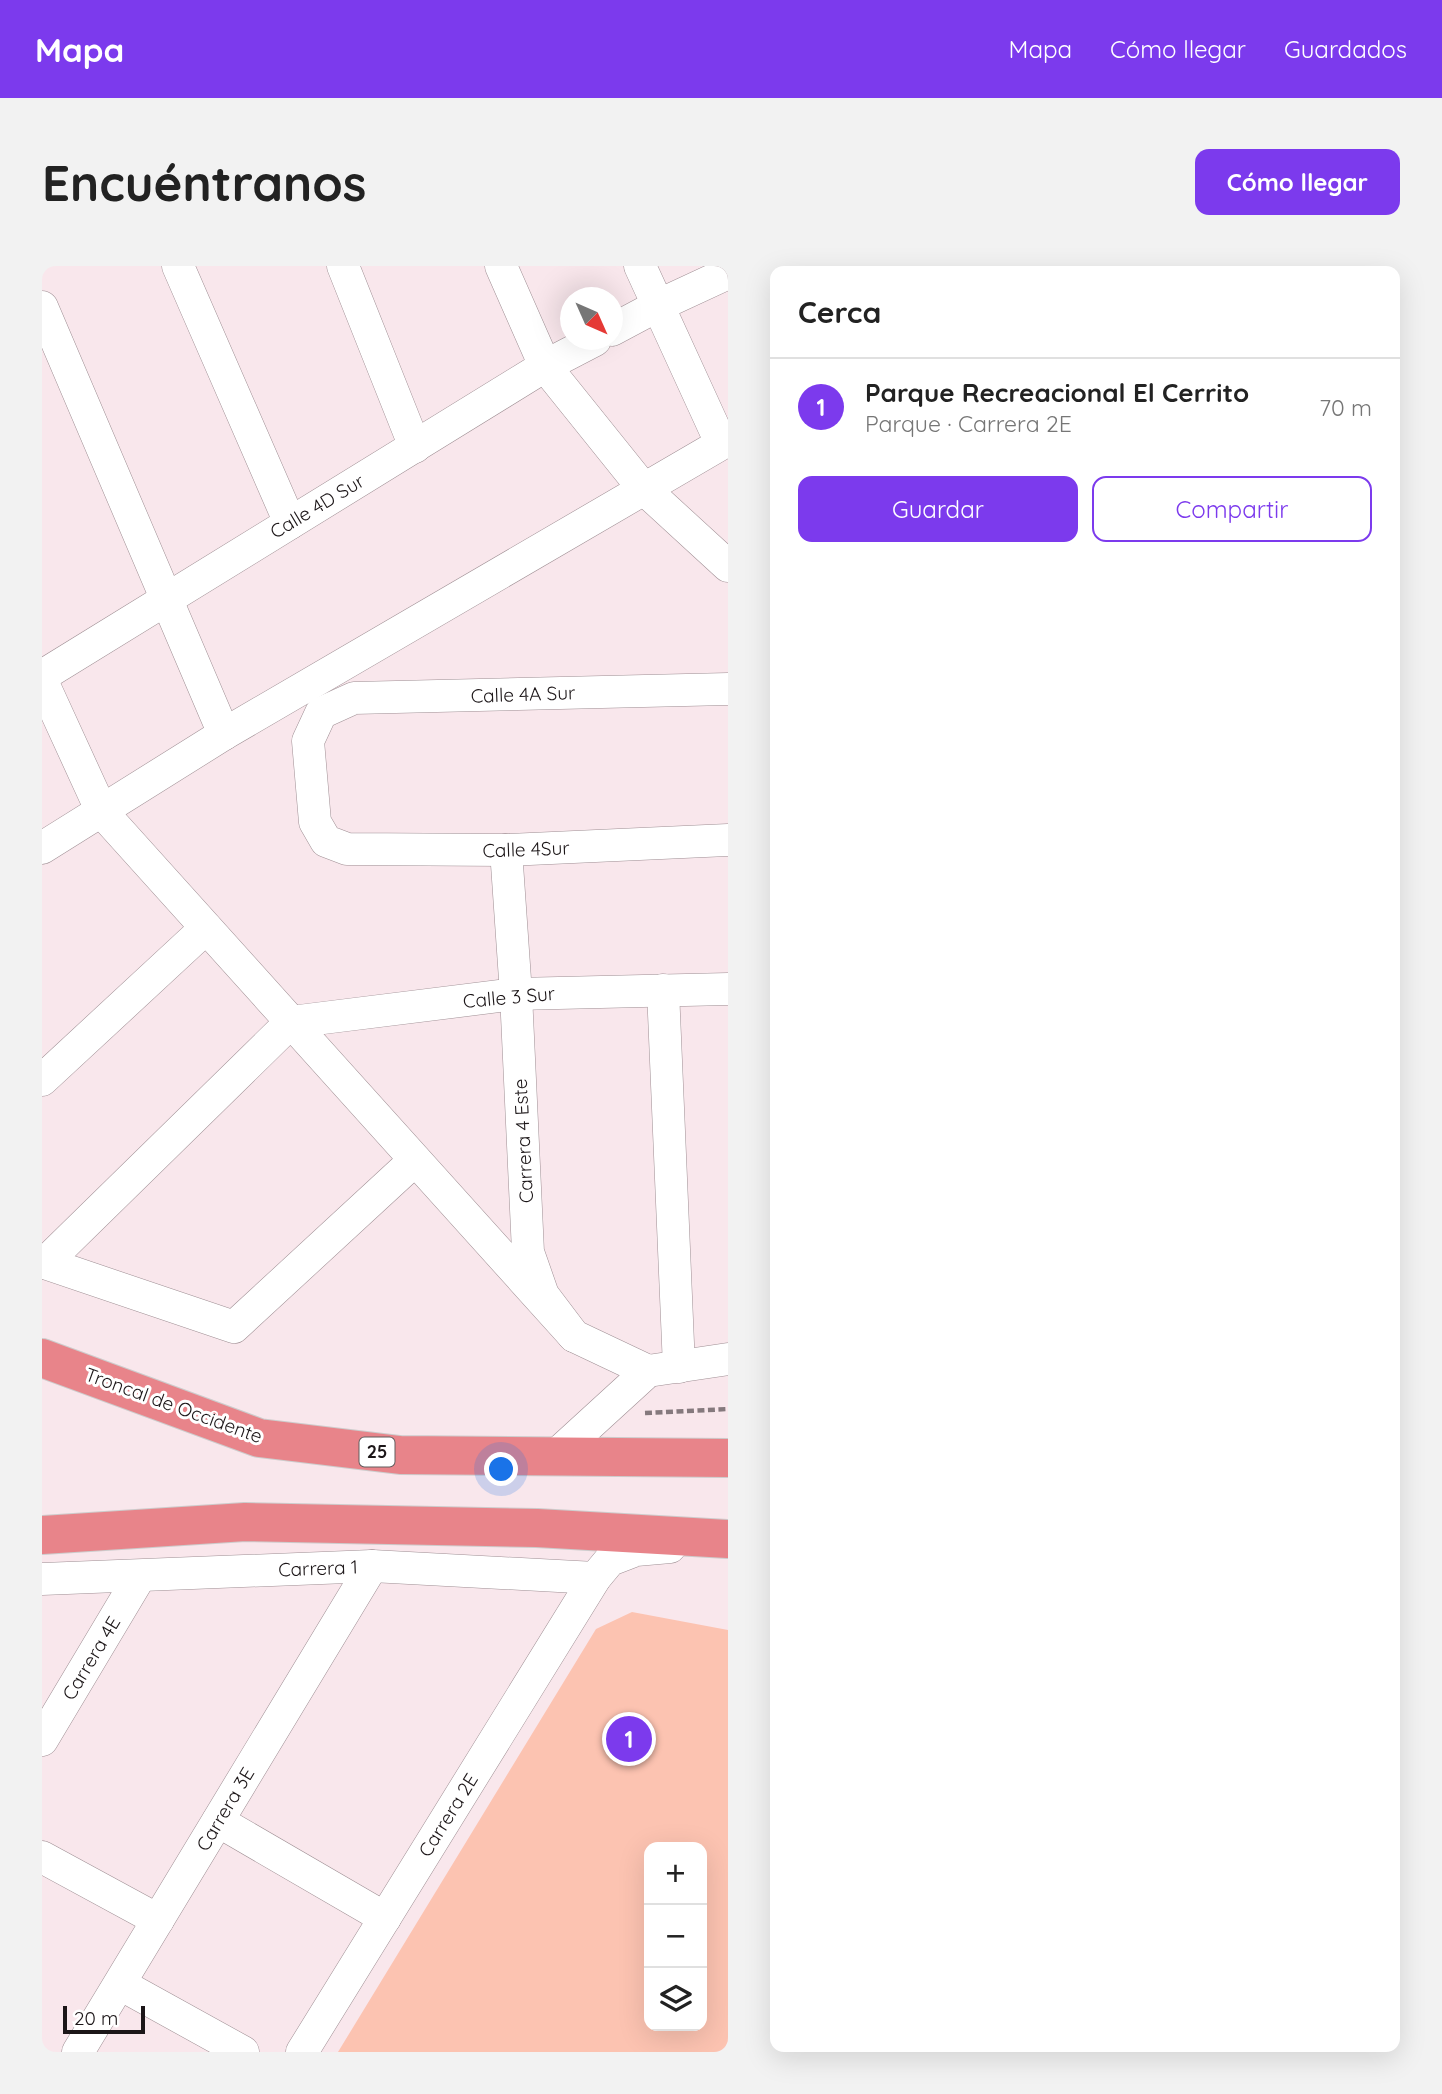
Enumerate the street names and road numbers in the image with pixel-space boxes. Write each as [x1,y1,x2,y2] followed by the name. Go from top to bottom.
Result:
[265,468,369,544] street label: Calle 4D Sur
[470,680,576,708] street label: Calle 4A Sur
[482,835,571,863] street label: Calle 4Sur
[462,981,557,1013] street label: Calle 3 Sur
[508,1078,538,1204] street label: Carrera 4 Este
[82,1362,266,1448] street label: Troncal de Occidente
[360,1437,394,1466] road number: 25
[278,1555,358,1581] street label: Carrera 1
[57,1612,125,1704] street label: Carrera 4E
[191,1763,259,1855] street label: Carrera 3E
[413,1769,483,1861] street label: Carrera 2E

